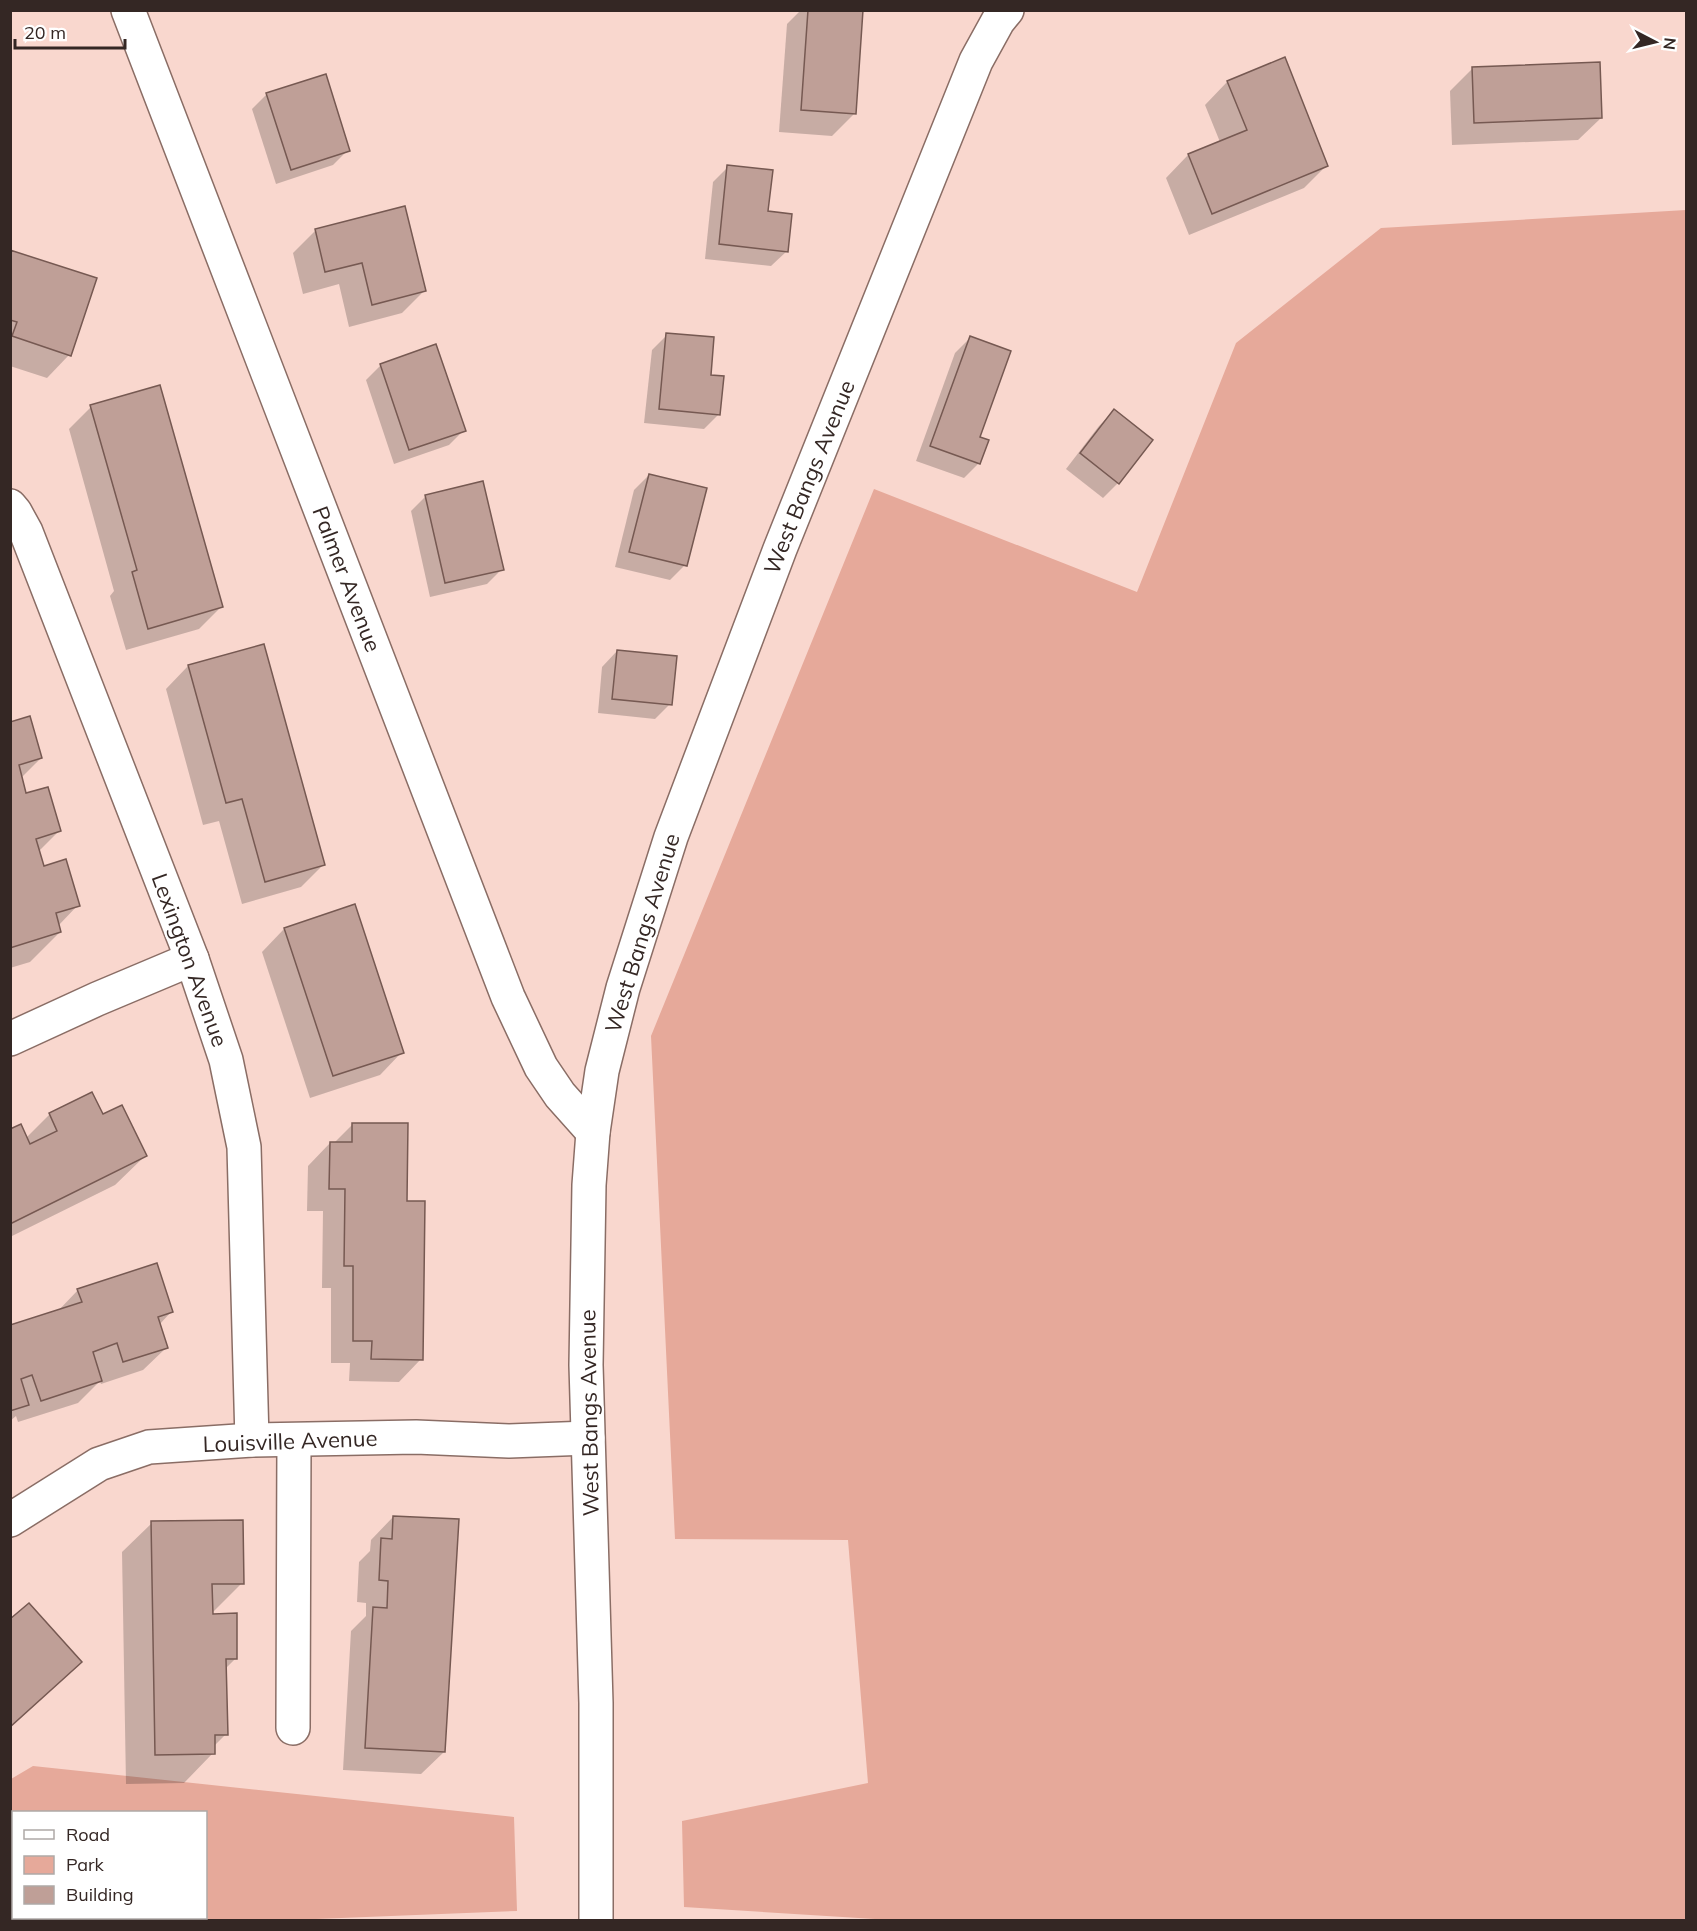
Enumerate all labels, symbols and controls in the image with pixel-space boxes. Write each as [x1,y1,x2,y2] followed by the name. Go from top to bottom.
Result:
[15,12,124,50] scale bar
[1625,12,1685,72] north arrow
[24,21,66,44] text: 20 m
[1659,37,1681,51] text: N
[757,376,861,578] street label: West Bangs Avenue
[306,502,388,656] street label: Palmer Avenue
[598,830,686,1036] street label: West Bangs Avenue
[146,870,234,1050] street label: Lexington Avenue
[573,1309,605,1517] street label: West Bangs Avenue
[202,1424,378,1458] street label: Louisville Avenue
[12,1811,207,1919] legend
[66,1823,110,1846] text: Road
[66,1853,105,1876] text: Park
[66,1883,134,1906] text: Building

